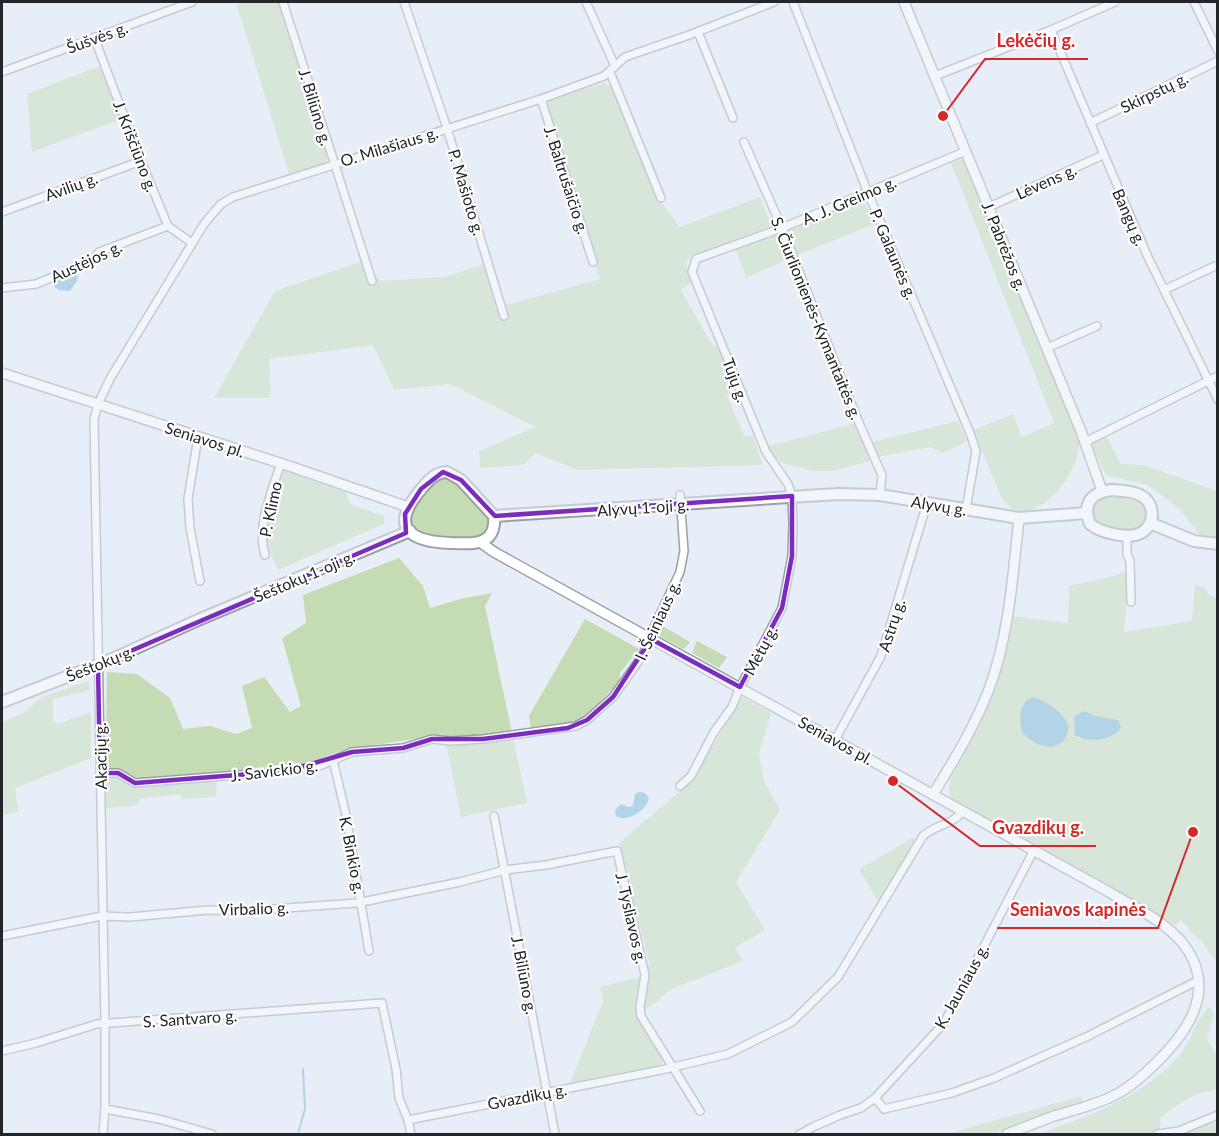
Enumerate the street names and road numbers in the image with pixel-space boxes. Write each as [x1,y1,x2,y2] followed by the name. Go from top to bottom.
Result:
[64,17,130,57] street label: Šušvės g.
[295,66,337,148] street label: J. Biliūno g.
[1117,67,1191,117] street label: Skirpstų g.
[110,98,162,194] street label: J. Kriščiūno g.
[338,122,440,170] street label: O. Milašiaus g.
[541,124,593,236] street label: J. Baltrušaičio g.
[445,147,489,237] street label: P. Mašioto g.
[1013,159,1079,203] street label: Lėvens g.
[42,168,100,204] street label: Avilių g.
[799,172,899,228] street label: A. J. Greimo g.
[1109,185,1151,249] street label: Bangų g.
[979,199,1031,293] street label: J. Pabrėžos g.
[866,206,922,302] street label: P. Galaunės g.
[768,214,866,422] street label: S. Čiurlionienės-Kymantaitės g.
[47,236,125,286] street label: Austėjos g.
[719,355,753,405] street label: Tujų g.
[163,417,247,461] street label: Seniavos pl.
[255,479,285,539] street label: P. Klimo
[910,491,968,519] street label: Alyvų g.
[596,494,690,520] street label: Alyvų 1-oji g.
[251,546,357,606] street label: Šeštokų 1-oji g.
[630,577,684,663] street label: I. Šeiniaus g.
[874,596,908,654] street label: Astrų g.
[739,622,781,678] street label: Mėtų g.
[63,641,137,685] street label: Šeštokų g.
[795,712,877,768] street label: Seniavos pl.
[90,722,110,790] street label: Akacijų g.
[229,755,319,785] street label: J. Savickio g.
[336,815,370,895] street label: K. Binkio g.
[612,871,652,965] street label: J. Tysliavos g.
[219,897,289,919] street label: Virbalio g.
[508,934,542,1016] street label: J. Biliūno g.
[930,940,992,1032] street label: K. Jauniaus g.
[142,1005,238,1031] street label: S. Santvaro g.
[486,1079,568,1113] street label: Gvazdikų g.

